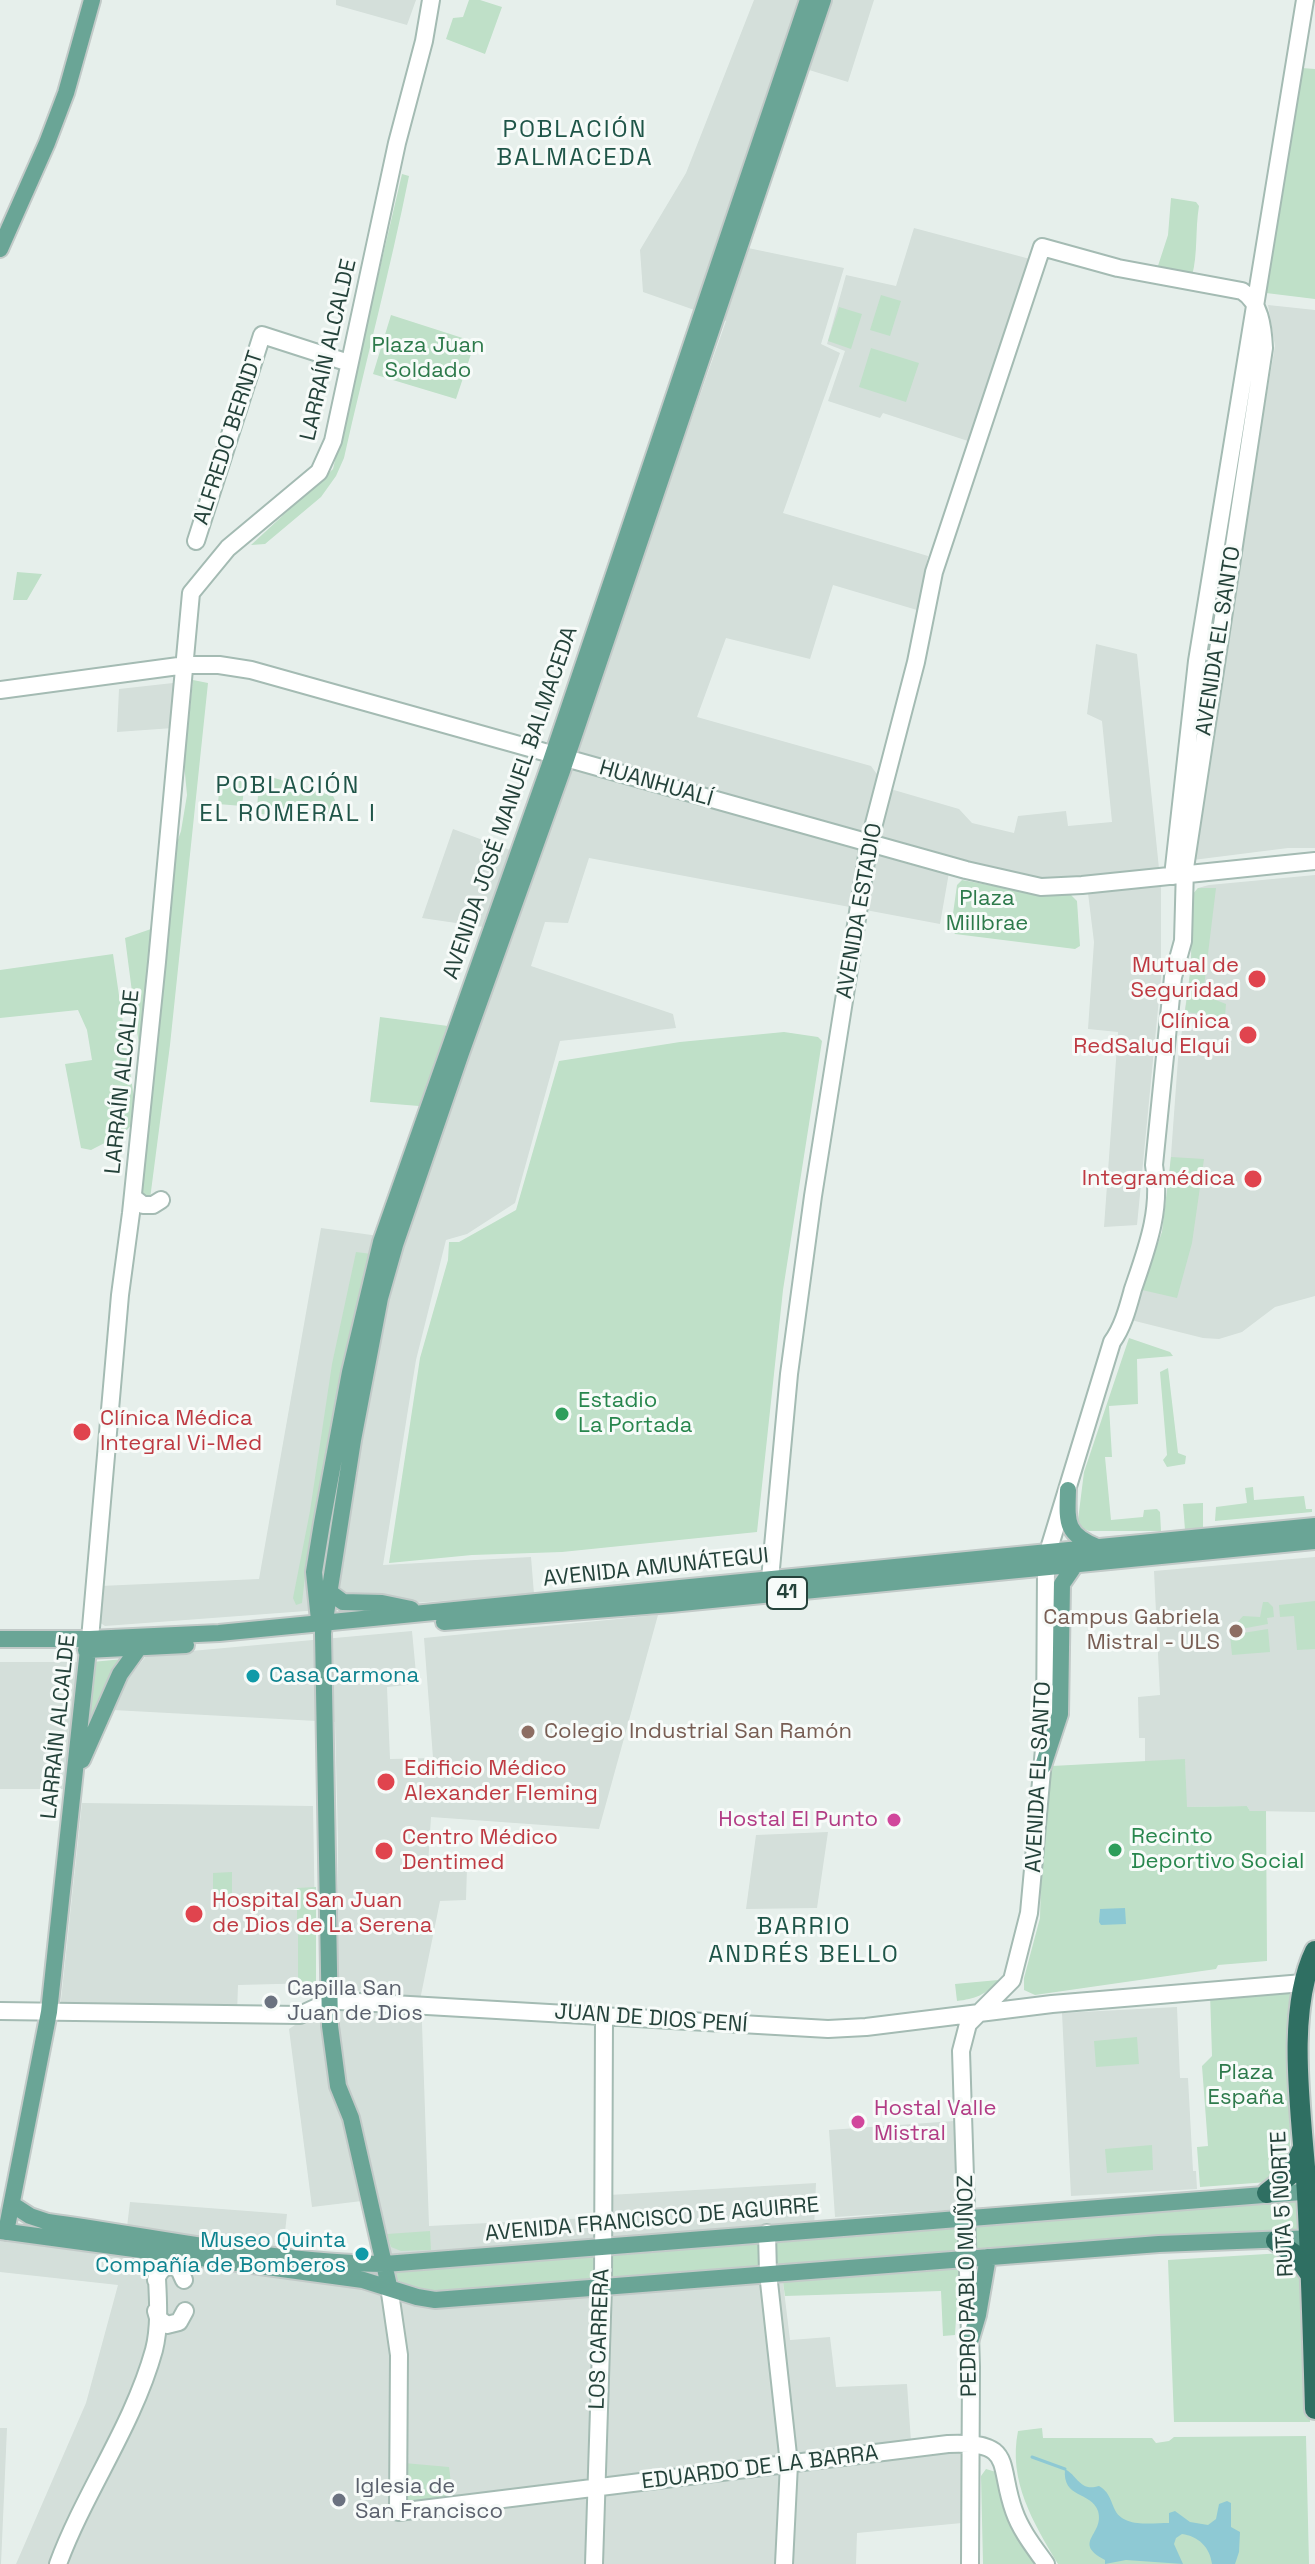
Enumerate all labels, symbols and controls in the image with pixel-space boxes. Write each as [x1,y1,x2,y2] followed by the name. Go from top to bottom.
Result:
[496,116,654,172] district label: POBLACIÓN BALMACEDA
[295,257,363,443] street label: LARRAÍN ALCALDE
[371,333,485,384] park label: Plaza Juan Soldado
[188,348,270,528] street label: ALFREDO BERNDT
[1191,544,1247,738] street label: AVENIDA EL SANTO
[438,623,584,983] street label: AVENIDA JOSÉ MANUEL BALMACEDA
[596,755,716,813] street label: HUANHUALÍ
[199,772,377,828] district label: POBLACIÓN EL ROMERAL I
[832,821,888,1001] street label: AVENIDA ESTADIO
[946,886,1028,938] park label: Plaza Millbrae
[1131,953,1239,1004] place label: Mutual de Seguridad
[1246,968,1268,990] marker: Mutual de Seguridad
[100,988,146,1176] street label: LARRAÍN ALCALDE
[1073,1009,1230,1060] place label: Clínica RedSalud Elqui
[1237,1024,1259,1046] marker: Clínica RedSalud Elqui
[1082,1166,1235,1192] place label: Integramédica
[1242,1168,1264,1190] marker: Integramédica
[578,1388,692,1440] place label: Estadio La Portada
[553,1405,571,1423] marker: Estadio La Portada
[100,1406,262,1458] place label: Clínica Médica Integral Vi-Med
[71,1421,93,1443] marker: Clínica Médica Integral Vi-Med
[542,1543,770,1593] street label: AVENIDA AMUNÁTEGUI
[767,1577,807,1609] road number: 41
[1043,1605,1220,1656] place label: Campus Gabriela Mistral - ULS
[1227,1622,1245,1640] marker: Campus Gabriela Mistral - ULS
[36,1633,82,1821] street label: LARRAÍN ALCALDE
[269,1663,419,1689] place label: Casa Carmona
[244,1667,262,1685] marker: Casa Carmona
[1021,1681,1057,1873] street label: AVENIDA EL SANTO
[544,1719,852,1745] place label: Colegio Industrial San Ramón
[519,1723,537,1741] marker: Colegio Industrial San Ramón
[404,1756,598,1808] place label: Edificio Médico Alexander Fleming
[375,1771,397,1793] marker: Edificio Médico Alexander Fleming
[718,1807,878,1833] place label: Hostal El Punto
[885,1811,903,1829] marker: Hostal El Punto
[1131,1824,1305,1876] place label: Recinto Deportivo Social
[402,1825,558,1876] place label: Centro Médico Dentimed
[373,1840,395,1862] marker: Centro Médico Dentimed
[1106,1841,1124,1859] marker: Recinto Deportivo Social
[212,1888,432,1940] place label: Hospital San Juan de Dios de La Serena
[183,1903,205,1925] marker: Hospital San Juan de Dios de La Serena
[708,1913,900,1969] district label: BARRIO ANDRÉS BELLO
[287,1976,423,2028] place label: Capilla San Juan de Dios
[262,1993,280,2011] marker: Capilla San Juan de Dios
[554,1999,748,2039] street label: JUAN DE DIOS PENÍ
[1208,2060,1284,2112] park label: Plaza España
[874,2096,996,2148] place label: Hostal Valle Mistral
[849,2113,867,2131] marker: Hostal Valle Mistral
[1266,2130,1300,2278] street label: RUTA 5 NORTE
[953,2175,983,2397] street label: PEDRO PABLO MUÑOZ
[484,2192,820,2248] street label: AVENIDA FRANCISCO DE AGUIRRE
[95,2228,346,2280] place label: Museo Quinta Compañía de Bomberos
[353,2245,371,2263] marker: Museo Quinta Compañía de Bomberos
[584,2268,616,2410] street label: LOS CARRERA
[640,2440,880,2496] street label: EDUARDO DE LA BARRA
[355,2474,503,2526] place label: Iglesia de San Francisco
[330,2491,348,2509] marker: Iglesia de San Francisco

